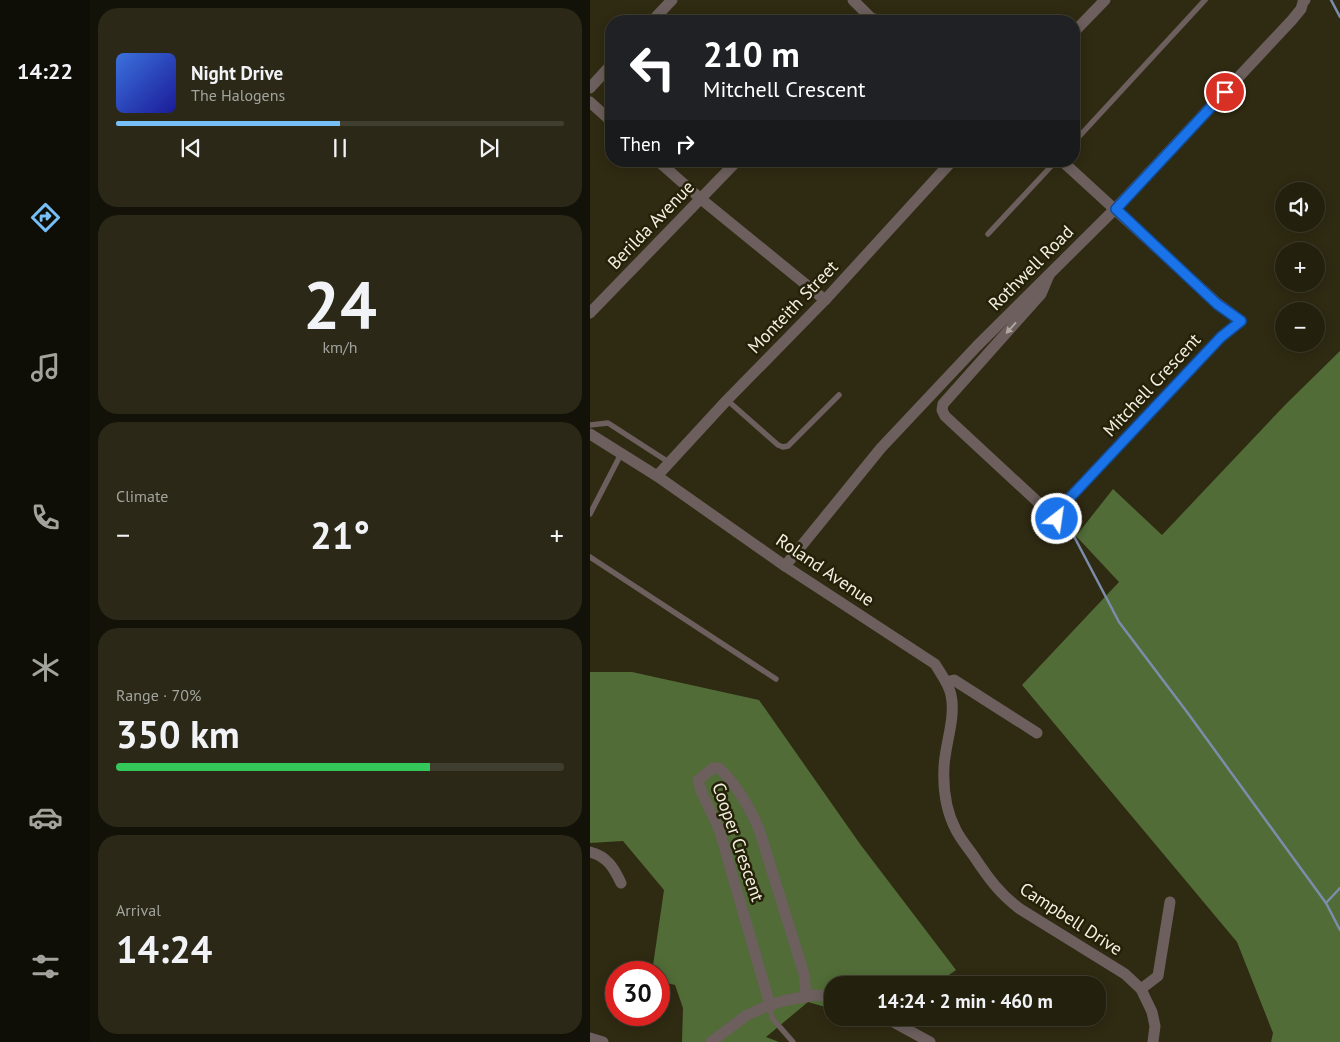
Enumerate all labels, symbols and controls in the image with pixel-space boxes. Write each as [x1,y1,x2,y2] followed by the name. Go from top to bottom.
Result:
[703,31,800,77] text: 210 m
[620,35,685,100] icon: left
[17,57,73,85] text: 14:22
[191,61,283,85] text: Night Drive
[1204,71,1246,113] pin
[703,75,866,103] text: Mitchell Crescent
[1211,78,1239,106] icon: arrive
[191,85,285,105] text: The Halogens
[671,130,699,158] icon: right
[620,132,661,156] text: Then
[177,134,205,162] icon: previous
[326,134,354,162] icon: pause
[475,134,503,162] icon: next
[602,175,699,274] street label: Berilda Avenue
[1275,182,1325,352] map controls
[1275,182,1325,232] button: sound
[28,200,63,235] icon: directions
[983,220,1078,315] street label: Rothwell Road
[1275,242,1325,292] button: +
[743,255,843,358] street label: Monteith Street
[303,262,377,346] text: 24
[1275,302,1325,352] button: −
[1005,322,1017,334] one-way arrow
[1098,328,1205,441] street label: Mitchell Crescent
[322,337,358,357] text: km/h
[28,350,63,385] icon: music
[116,486,168,506] text: Climate
[1030,492,1082,544] position arrow
[28,500,63,535] icon: phone
[310,510,370,559] text: 21°
[116,516,130,553] text: −
[550,516,564,553] text: +
[772,528,879,611] street label: Roland Avenue
[28,650,63,685] icon: climate
[116,685,201,705] text: Range · 70%
[116,709,240,758] text: 350 km
[707,779,770,904] street label: Cooper Crescent
[28,800,63,835] icon: car
[1016,877,1127,960] street label: Campbell Drive
[116,900,161,920] text: Arrival
[116,924,212,973] text: 14:24
[28,949,63,984] icon: filters
[605,961,670,1026] speed limit sign: 30
[877,989,1053,1013] text: 14:24 · 2 min · 460 m

